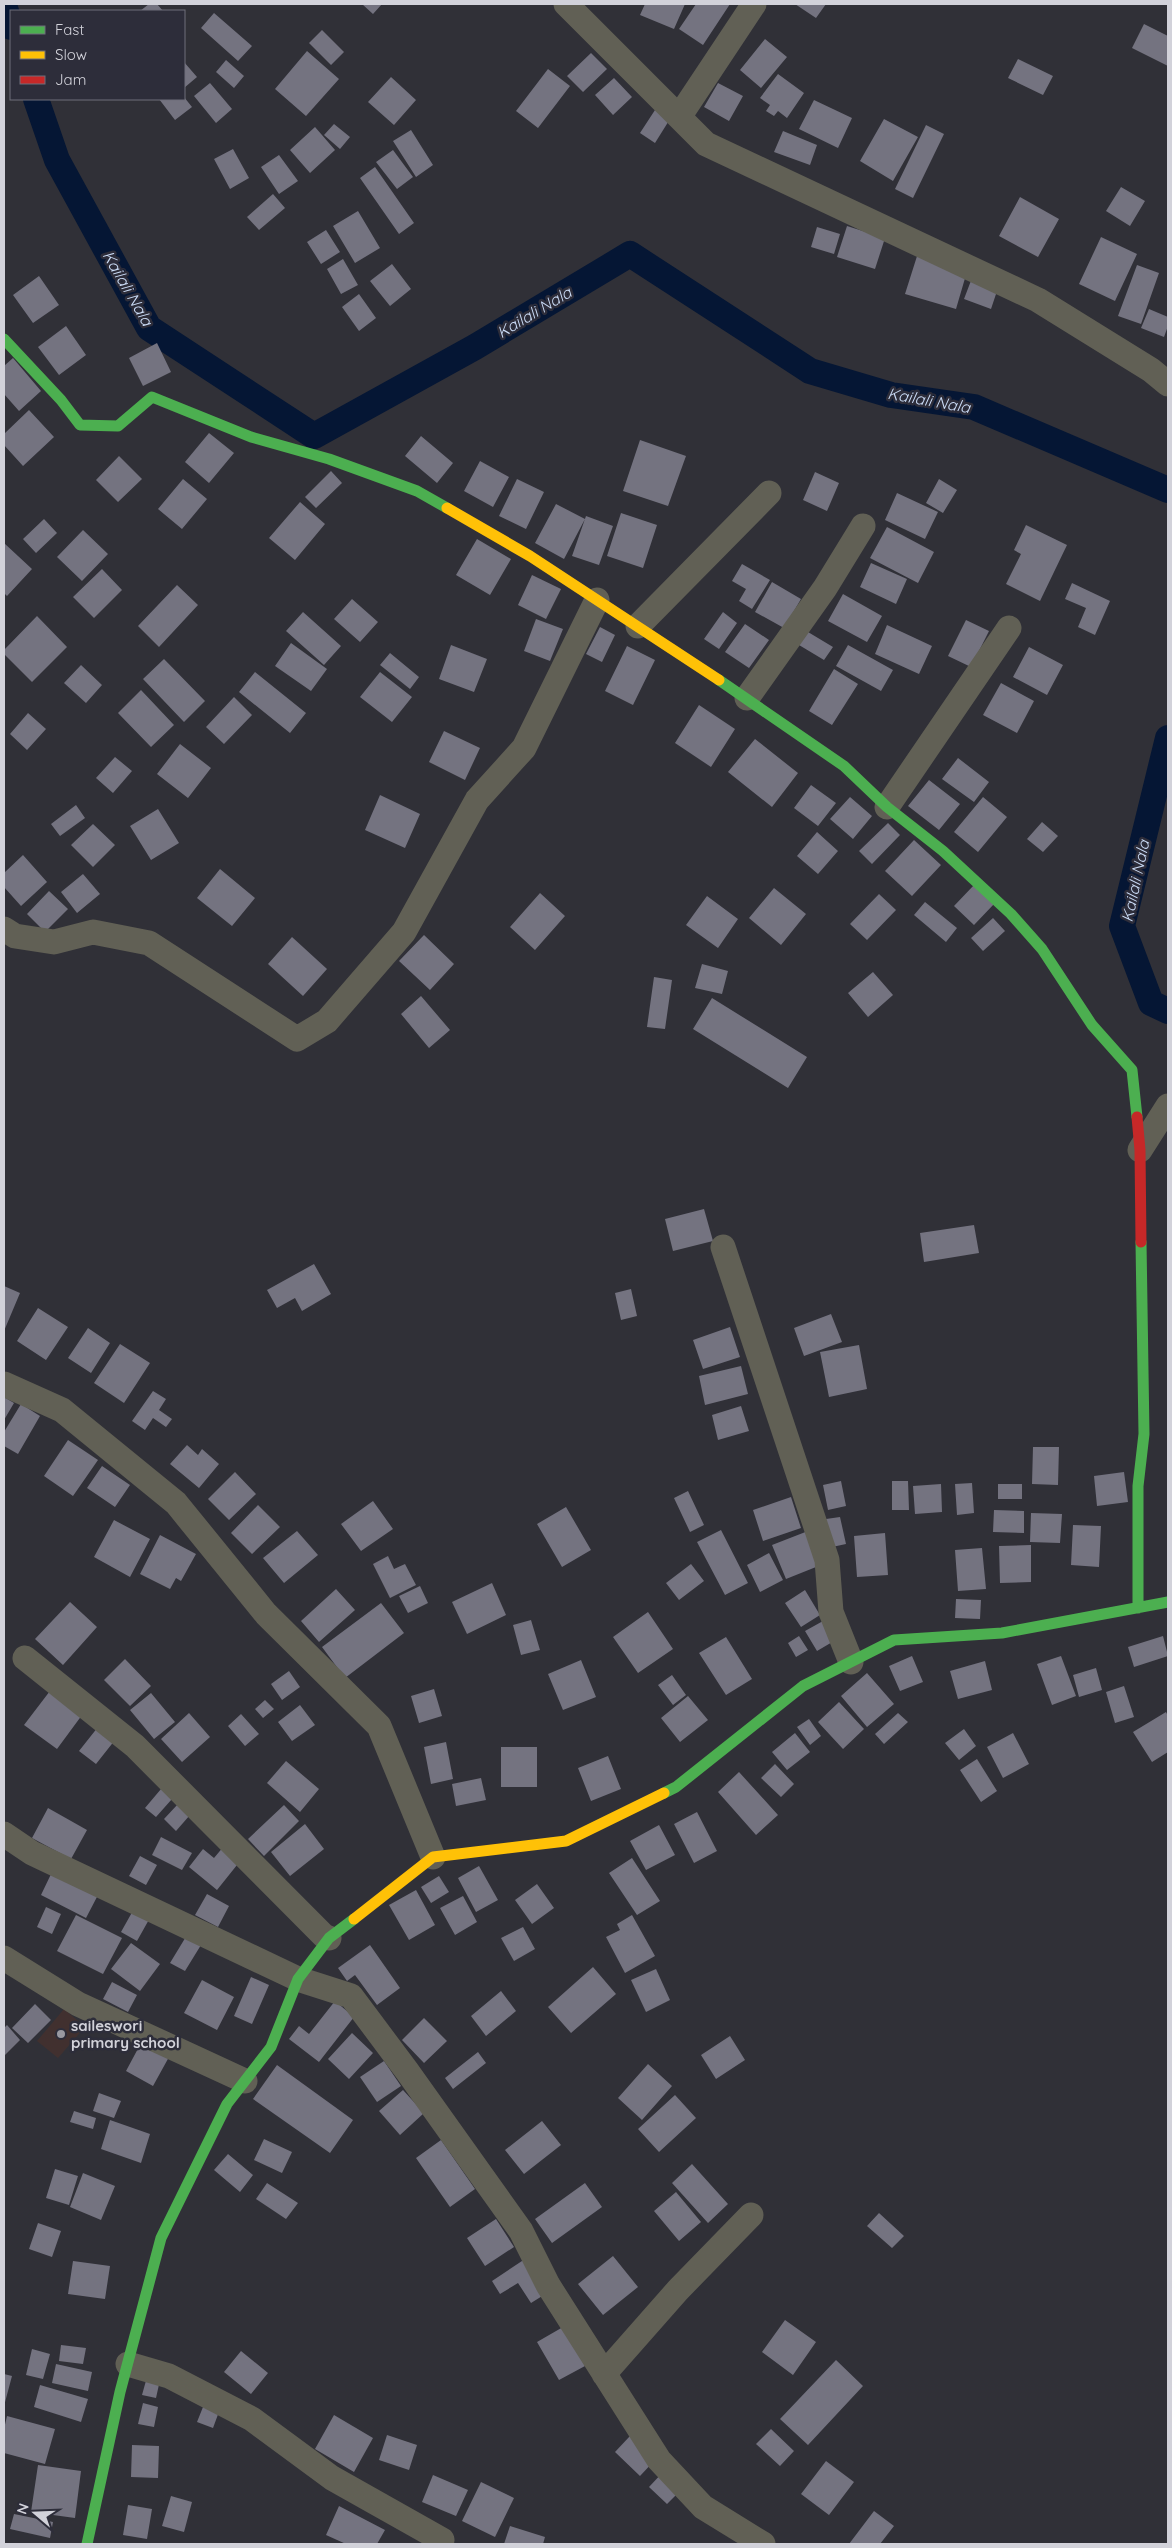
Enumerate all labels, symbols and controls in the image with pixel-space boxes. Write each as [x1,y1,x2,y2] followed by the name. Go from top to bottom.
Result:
[10,10,185,100] legend
[55,20,84,39] text: Fast
[55,45,87,64] text: Slow
[55,70,86,89] text: Jam
[98,247,158,330] water label: Kailali Nala
[493,281,576,342] water label: Kailali Nala
[886,383,973,417] water label: Kailali Nala
[1117,837,1154,924] water label: Kailali Nala
[71,2016,180,2052] place label: saileswori primary school
[55,2028,67,2040] marker: saileswori primary school
[10,2488,60,2538] north arrow
[13,2501,33,2517] text: N

